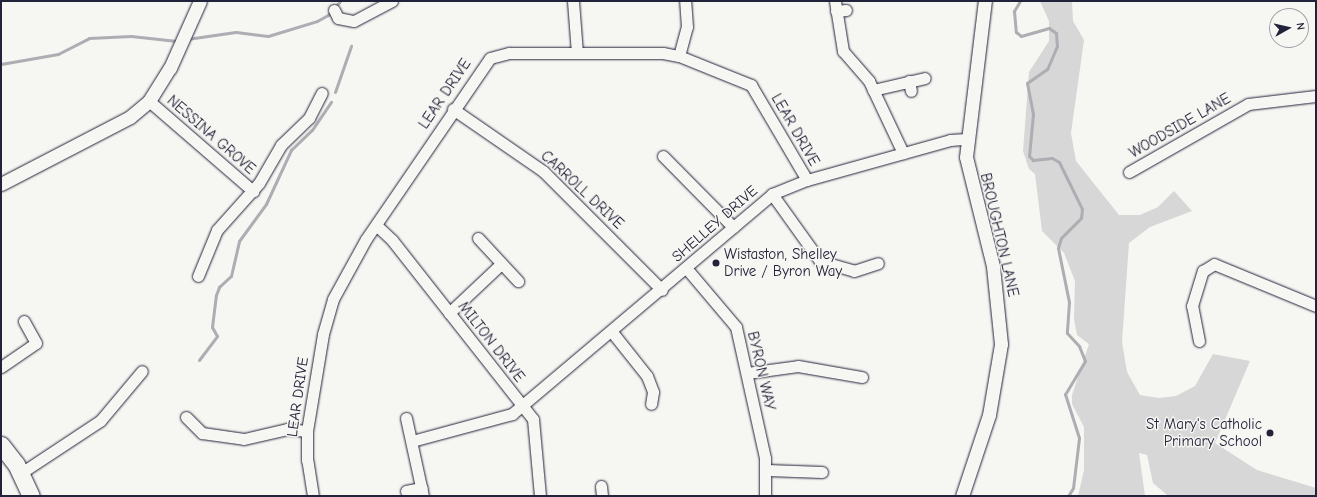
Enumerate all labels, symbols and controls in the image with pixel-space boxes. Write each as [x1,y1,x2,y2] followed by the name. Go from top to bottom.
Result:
[1269,8,1309,48] north arrow
[1293,22,1307,31] text: N
[415,56,475,132] street label: LEAR DRIVE
[1126,90,1234,162] street label: WOODSIDE LANE
[767,91,823,169] street label: LEAR DRIVE
[163,92,259,178] street label: NESSINA GROVE
[537,147,627,233] street label: CARROLL DRIVE
[976,171,1022,299] street label: BROUGHTON LANE
[669,182,761,266] street label: SHELLEY DRIVE
[724,245,842,280] place label: Wistaston, Shelley Drive / Byron Way
[711,258,721,268] marker: Wistaston, Shelley Drive / Byron Way
[454,298,528,386] street label: MILTON DRIVE
[743,330,779,412] street label: BYRON WAY
[283,356,313,438] street label: LEAR DRIVE
[1146,415,1262,450] place label: St Mary's Catholic Primary School
[1265,428,1275,438] marker: St Mary's Catholic Primary School

